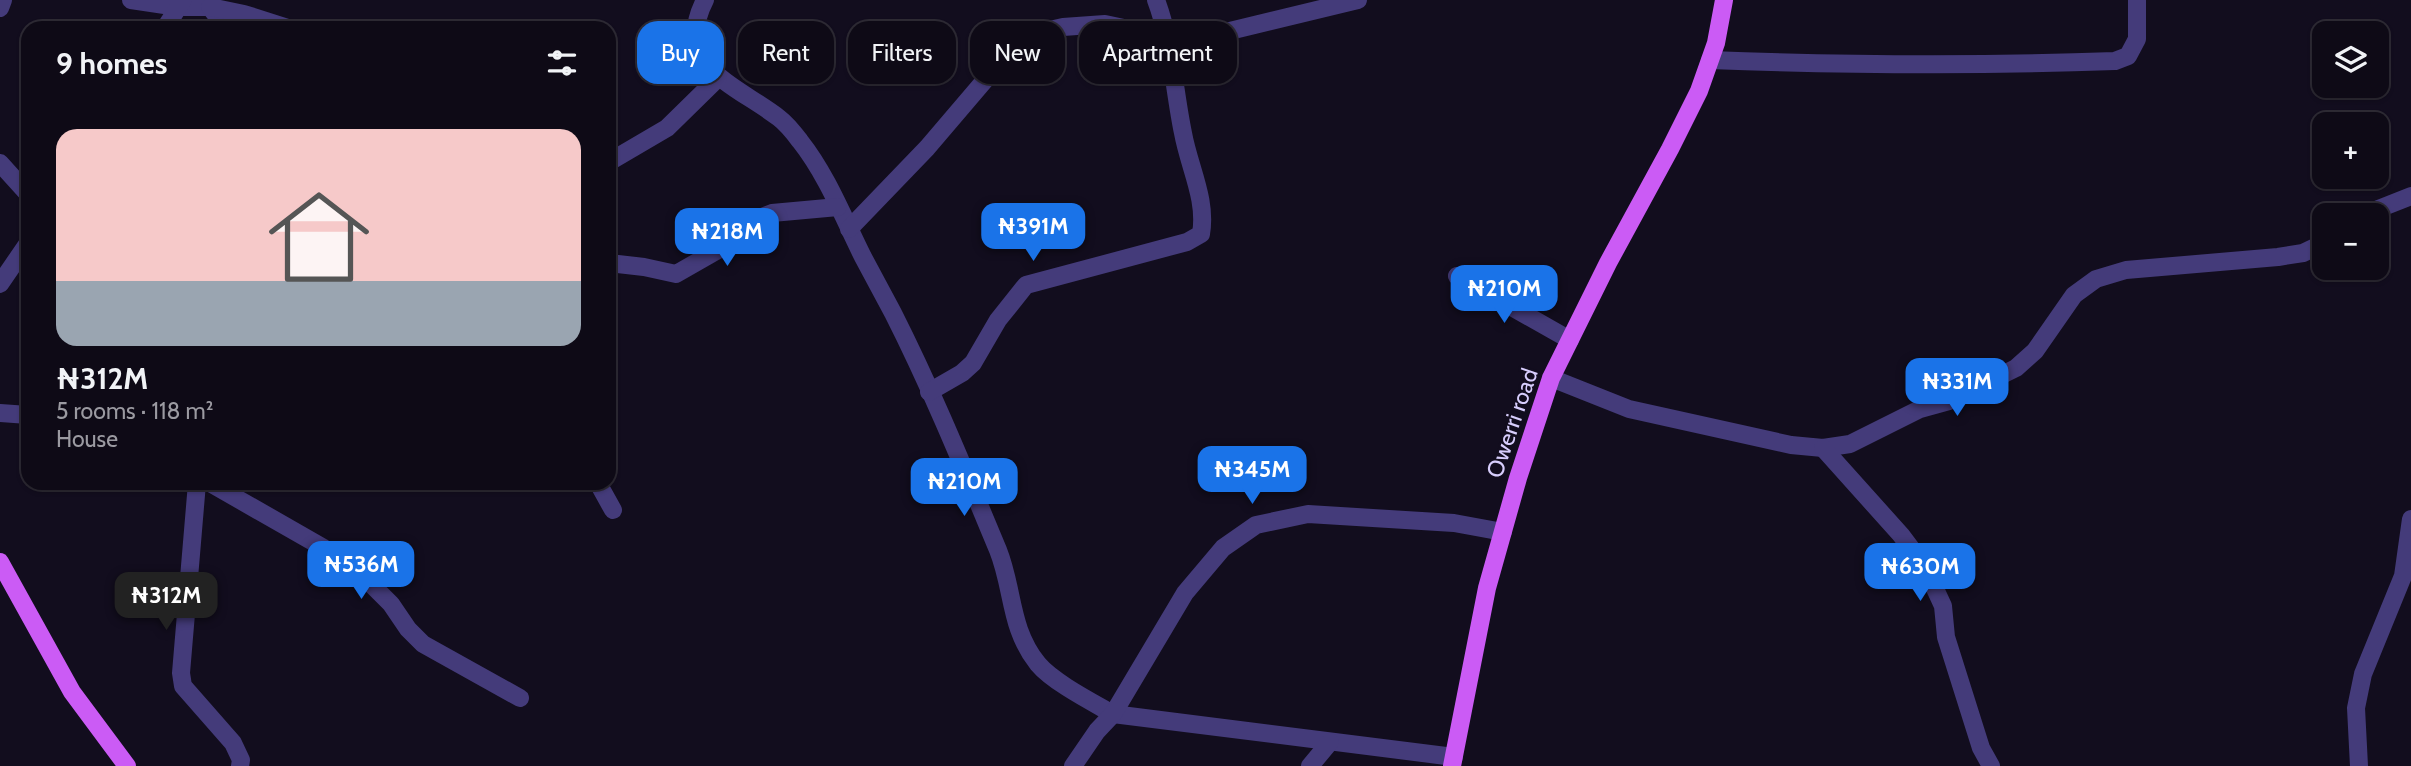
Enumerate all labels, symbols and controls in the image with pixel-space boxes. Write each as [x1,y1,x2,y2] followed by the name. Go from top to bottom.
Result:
[637,21,724,84] chip: Buy
[738,21,834,84] chip: Rent
[848,21,956,84] chip: Filters
[970,21,1065,84] chip: New
[1079,21,1237,84] chip: Apartment
[2312,21,2389,280] map controls
[2312,21,2389,98] button: layers
[543,44,581,82] icon: filters
[56,45,167,82] text: 9 homes
[2312,112,2389,189] button: +
[256,174,382,300] icon: home
[2312,203,2389,280] button: −
[984,204,1082,263] pin: ₦391M
[678,208,776,268] pin: ₦218M
[997,212,1069,240] text: ₦391M
[691,217,763,245] text: ₦218M
[1455,266,1553,325] pin: ₦210M
[1467,274,1541,302] text: ₦210M
[1908,358,2006,418] pin: ₦331M
[56,360,148,397] text: ₦312M
[1480,365,1544,481] street label: Owerri road
[1921,367,1993,395] text: ₦331M
[56,397,213,425] text: 5 rooms · 118 m²
[56,425,118,453] text: House
[1203,447,1301,506] pin: ₦345M
[1214,455,1290,483] text: ₦345M
[915,458,1013,518] pin: ₦210M
[927,467,1001,495] text: ₦210M
[312,542,410,601] pin: ₦536M
[1871,544,1969,603] pin: ₦630M
[323,550,399,578] text: ₦536M
[1880,552,1960,580] text: ₦630M
[117,572,215,632] pin: ₦312M
[131,581,201,609] text: ₦312M

